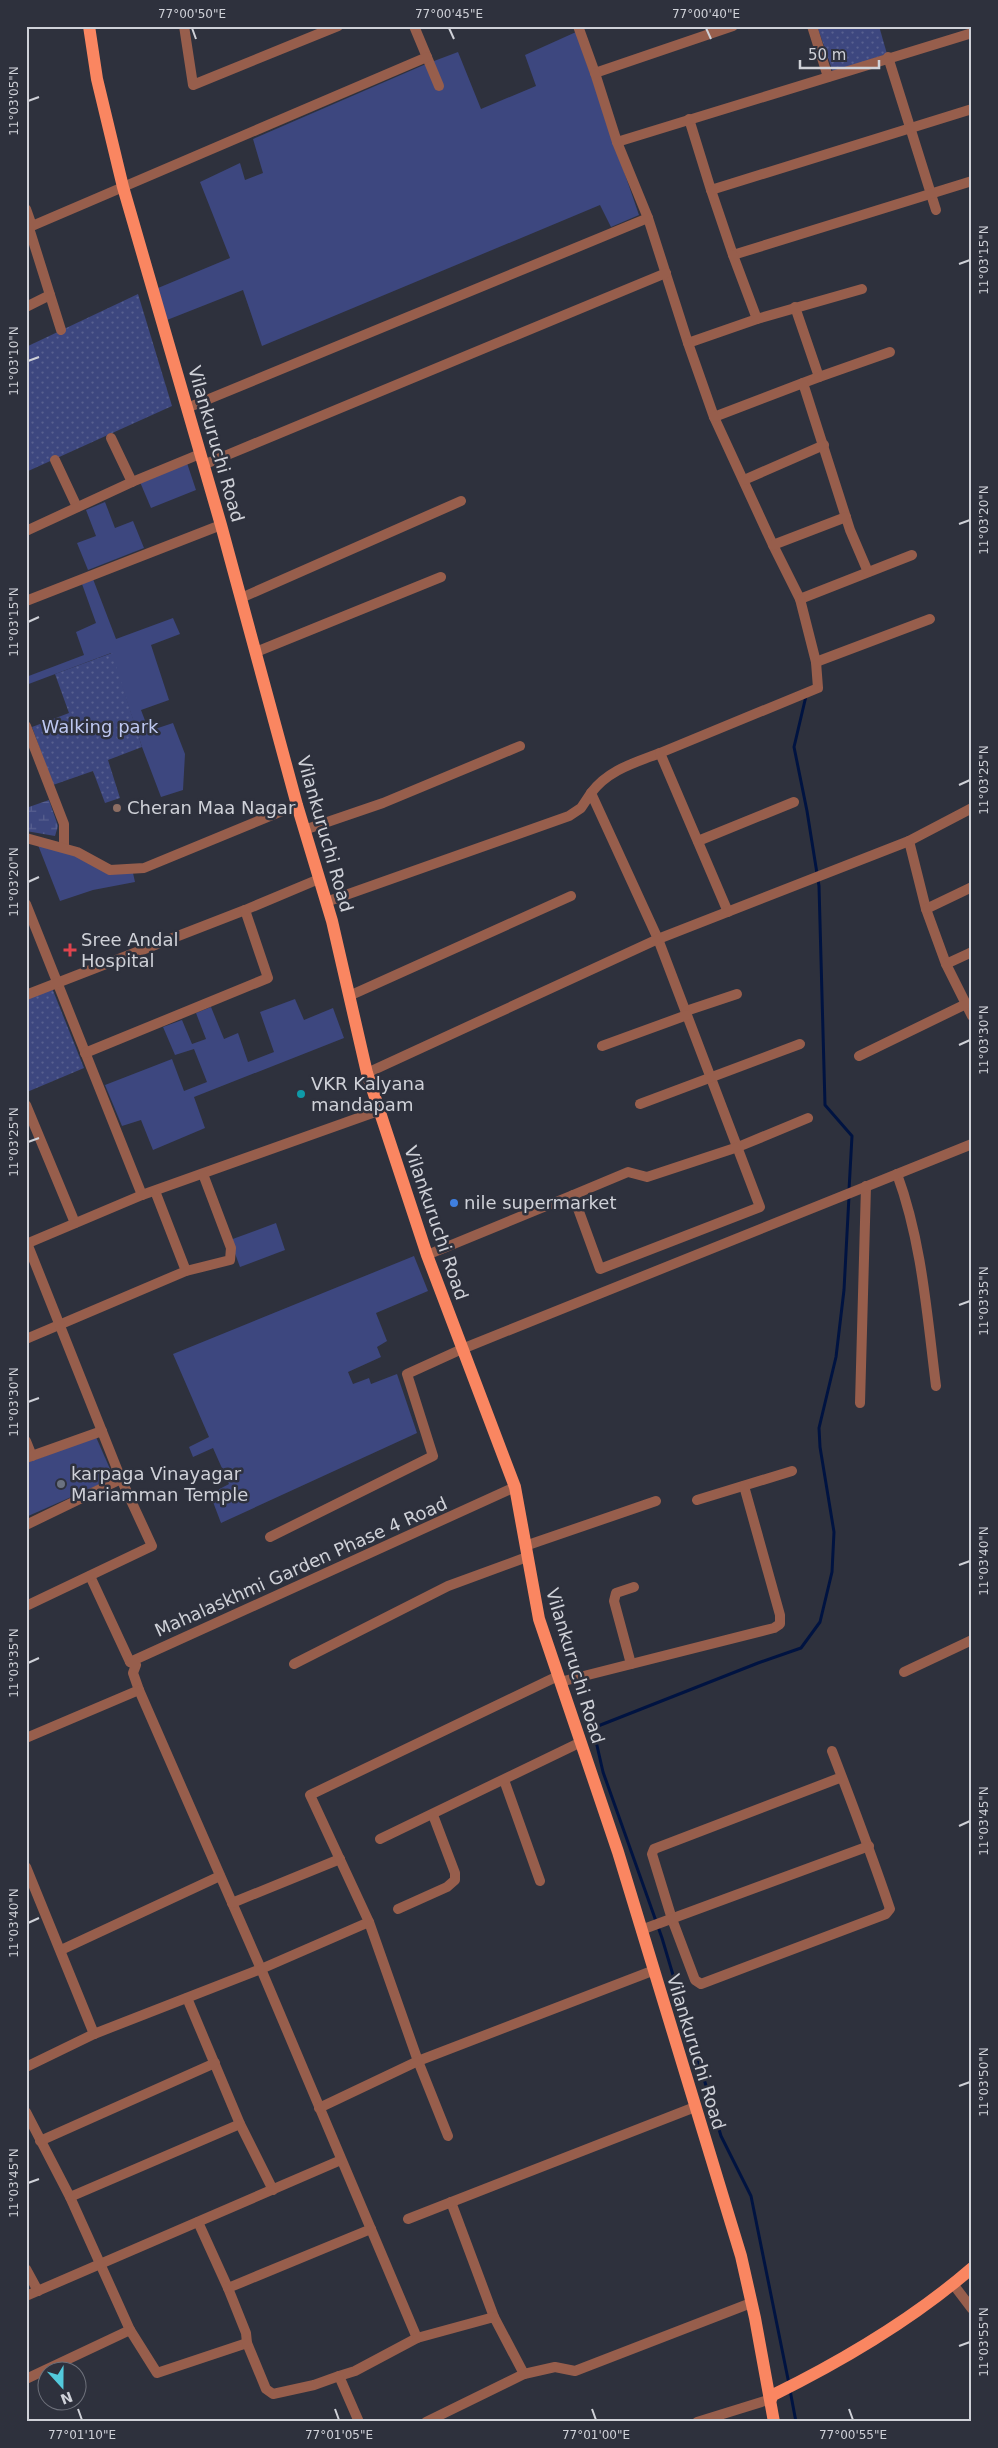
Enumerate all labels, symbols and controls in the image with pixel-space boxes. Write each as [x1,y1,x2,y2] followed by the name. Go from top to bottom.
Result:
[158,7,226,21] text: 77°00'50"E
[415,7,483,21] text: 77°00'45"E
[672,7,740,21] text: 77°00'40"E
[800,38,879,70] scale bar
[808,46,846,64] text: 50 m
[7,66,21,136] text: 11°03'05"N
[977,225,991,295] text: 11°03'15"N
[7,326,21,396] text: 11°03'10"N
[184,363,249,524] street label: Vilankuruchi Road
[977,485,991,555] text: 11°03'20"N
[7,587,21,657] text: 11°03'15"N
[42,716,159,737] park label: Walking park
[977,745,991,815] text: 11°03'25"N
[293,753,358,914] street label: Vilankuruchi Road
[127,797,296,818] place label: Cheran Maa Nagar
[111,802,123,814] marker: Cheran Maa Nagar
[7,847,21,917] text: 11°03'20"N
[81,929,178,971] place label: Sree Andal Hospital
[63,943,77,957] marker: Sree Andal Hospital
[977,1005,991,1075] text: 11°03'30"N
[311,1073,425,1115] place label: VKR Kalyana mandapam
[295,1088,307,1100] marker: VKR Kalyana mandapam
[7,1107,21,1177] text: 11°03'25"N
[400,1143,473,1303] street label: Vilankuruchi Road
[464,1192,616,1213] place label: nile supermarket
[448,1197,460,1209] marker: nile supermarket
[977,1266,991,1336] text: 11°03'35"N
[7,1367,21,1437] text: 11°03'30"N
[71,1463,248,1505] place label: karpaga Vinayagar Mariamman Temple
[55,1478,67,1490] marker: karpaga Vinayagar Mariamman Temple
[151,1492,450,1641] street label: Mahalaskhmi Garden Phase 4 Road
[977,1526,991,1596] text: 11°03'40"N
[542,1585,609,1746] street label: Vilankuruchi Road
[7,1628,21,1698] text: 11°03'35"N
[977,1786,991,1856] text: 11°03'45"N
[7,1888,21,1958] text: 11°03'40"N
[663,1971,730,2132] street label: Vilankuruchi Road
[977,2047,991,2117] text: 11°03'50"N
[7,2148,21,2218] text: 11°03'45"N
[977,2307,991,2377] text: 11°03'55"N
[38,2360,88,2410] north arrow
[58,2389,75,2408] text: N
[48,2428,116,2442] text: 77°01'10"E
[305,2428,373,2442] text: 77°01'05"E
[562,2428,630,2442] text: 77°01'00"E
[819,2428,887,2442] text: 77°00'55"E

